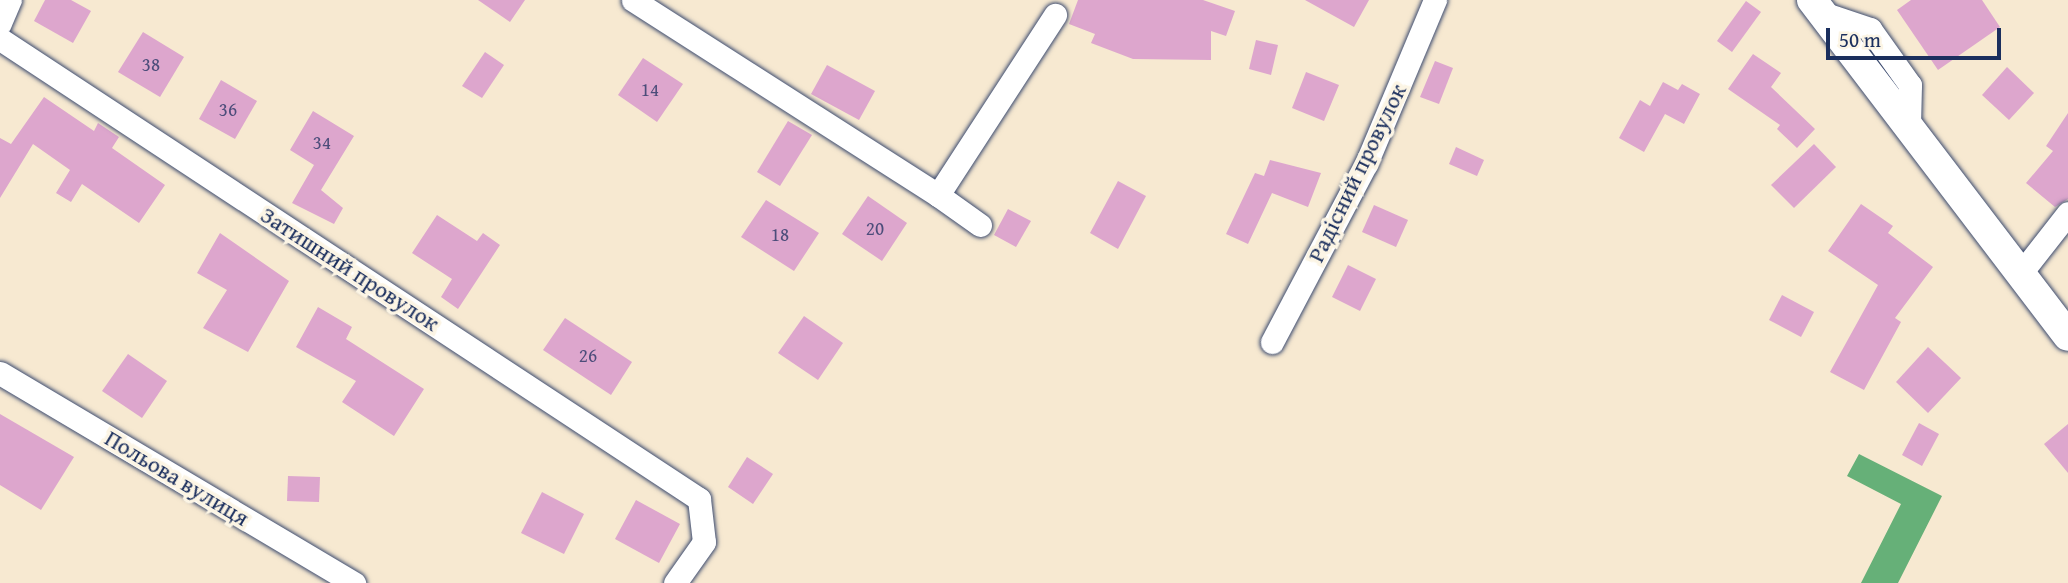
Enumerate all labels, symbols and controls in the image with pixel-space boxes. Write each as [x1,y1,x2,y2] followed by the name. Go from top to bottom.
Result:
[1830,14,2005,58] scale bar
[1839,24,1881,55] text: 50 m
[142,54,160,76] house number: 38
[641,79,659,101] house number: 14
[1302,79,1412,267] street label: Радісний провулок
[219,99,237,121] house number: 36
[313,132,331,154] house number: 34
[256,201,444,337] street label: Затишний провулок
[866,218,884,240] house number: 20
[771,224,789,246] house number: 18
[579,345,597,367] house number: 26
[100,424,254,532] street label: Польова вулиця

